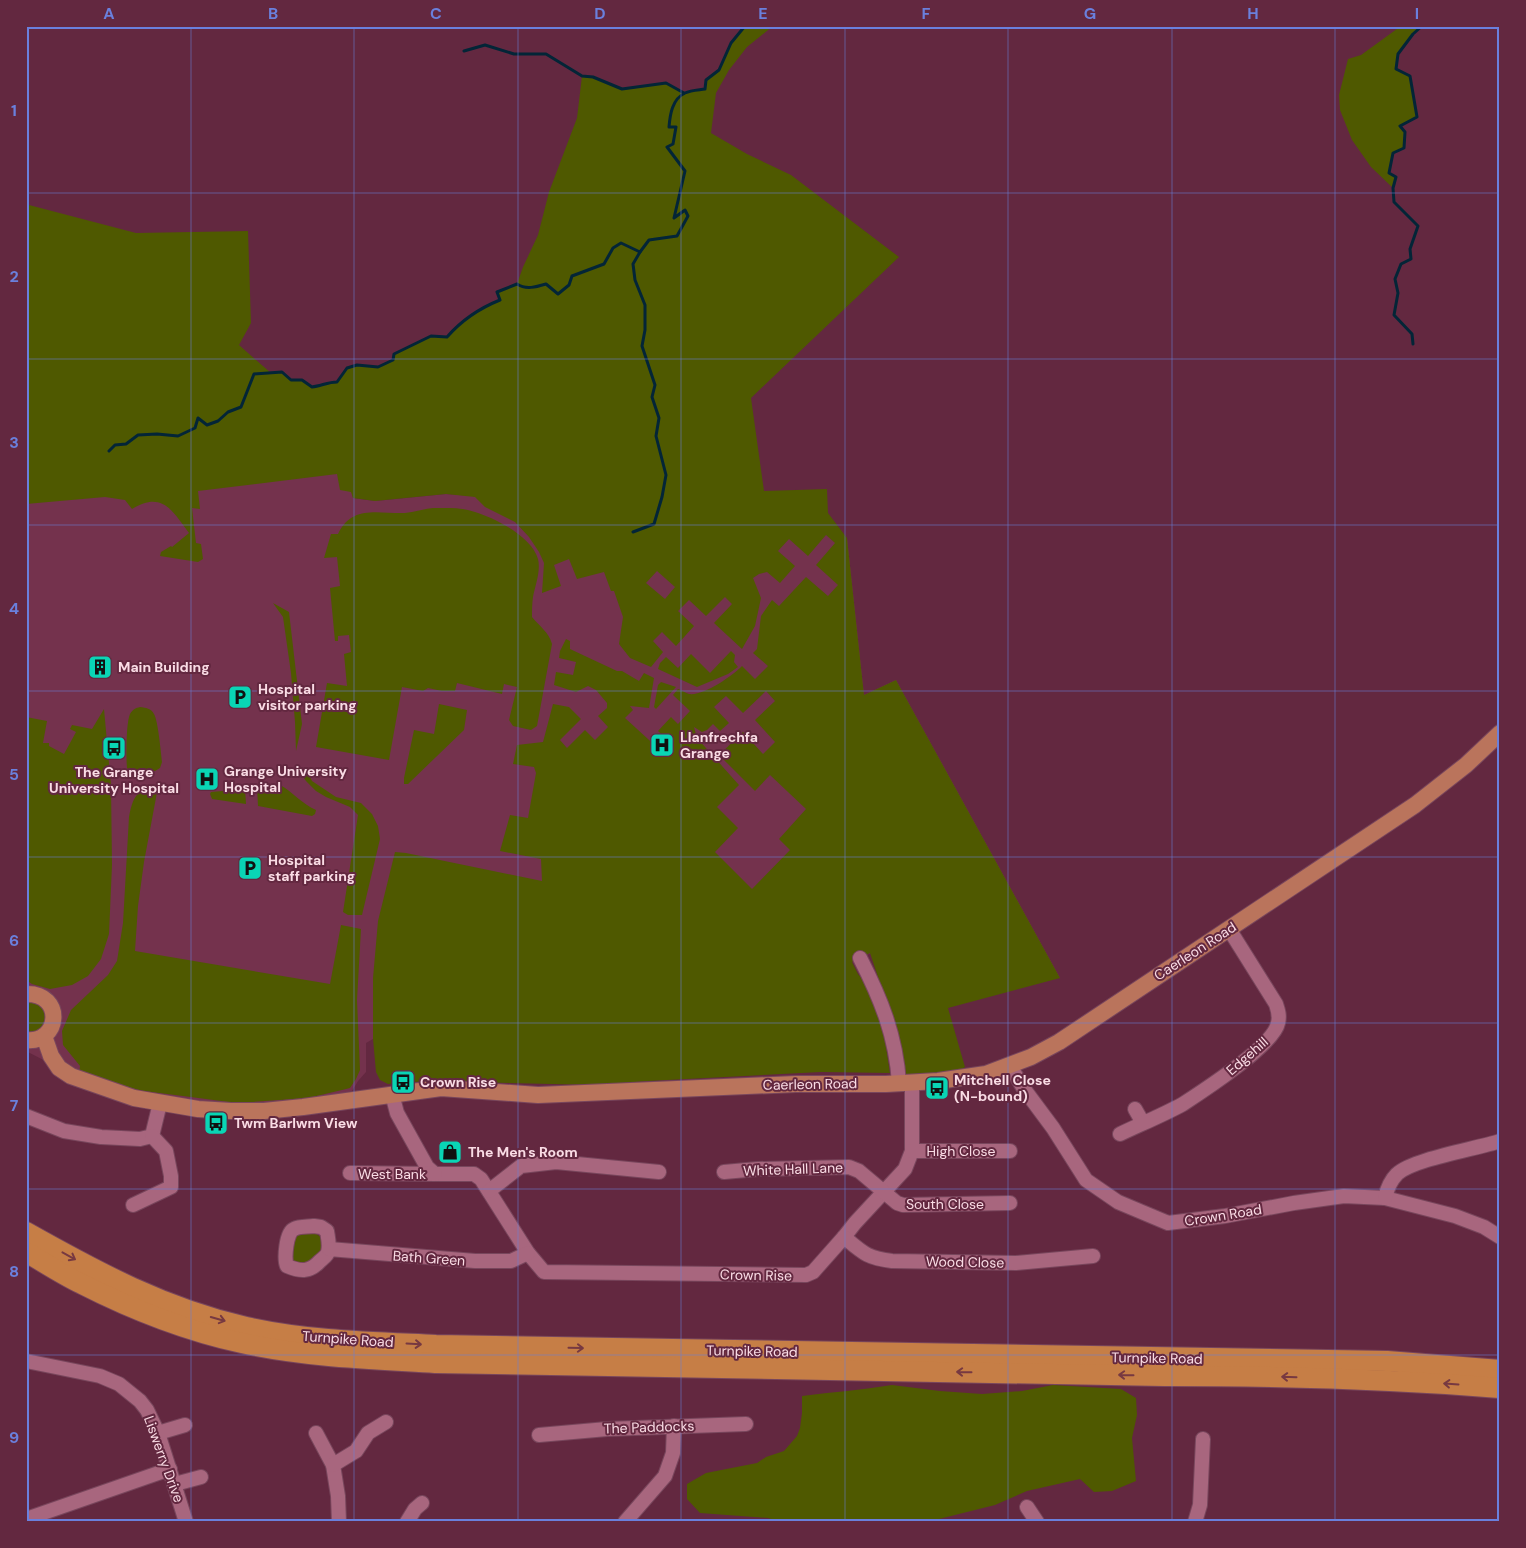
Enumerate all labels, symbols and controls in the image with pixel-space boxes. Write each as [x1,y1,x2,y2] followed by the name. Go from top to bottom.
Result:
[103,3,115,24] text: A
[268,3,278,24] text: B
[430,3,442,24] text: C
[594,3,606,24] text: D
[758,3,768,24] text: E
[922,3,931,24] text: F
[1084,3,1096,24] text: G
[1247,3,1259,24] text: H
[1415,3,1419,24] text: I
[11,100,17,121] text: 1
[9,266,19,287] text: 2
[9,432,19,453] text: 3
[9,598,19,619] text: 4
[87,654,113,680] building icon: Main Building
[118,658,210,676] place label: Main Building
[258,680,356,714] place label: Hospital visitor parking
[227,684,253,710] parking icon: Hospital visitor parking
[680,728,758,762] place label: Llanfrechfa Grange
[649,732,675,758] hospital icon: Llanfrechfa Grange
[101,735,127,761] bus stop icon: The Grange University Hospital
[224,762,347,796] place label: Grange University Hospital
[49,763,179,797] place label: The Grange University Hospital
[9,764,19,785] text: 5
[194,766,220,792] hospital icon: Grange University Hospital
[268,851,355,885] place label: Hospital staff parking
[237,855,263,881] parking icon: Hospital staff parking
[1150,918,1240,984] street label: Caerleon Road
[9,930,19,951] text: 6
[1222,1033,1272,1079] street label: Edgehill
[390,1069,416,1095] bus stop icon: Crown Rise
[954,1071,1051,1105] place label: Mitchell Close (N-bound)
[420,1073,496,1091] place label: Crown Rise
[763,1074,857,1094] street label: Caerleon Road
[924,1075,950,1101] bus stop icon: Mitchell Close (N-bound)
[10,1095,19,1116] text: 7
[203,1110,229,1136] bus stop icon: Twm Barlwm View
[234,1114,358,1132] place label: Twm Barlwm View
[437,1139,463,1165] shop icon: The Men's Room
[927,1142,996,1160] street label: High Close
[468,1143,578,1161] place label: The Men's Room
[743,1158,843,1180] street label: White Hall Lane
[358,1165,426,1183] street label: West Bank
[906,1195,984,1213] street label: South Close
[1183,1200,1263,1230] street label: Crown Road
[392,1246,466,1270] street label: Bath Green
[61,1251,76,1261] one-way arrow
[926,1252,1004,1272] street label: Wood Close
[9,1261,19,1282] text: 8
[720,1265,792,1285] street label: Crown Rise
[210,1314,226,1324] one-way arrow
[302,1327,394,1351] street label: Turnpike Road
[405,1339,421,1348] one-way arrow
[706,1341,798,1361] street label: Turnpike Road
[568,1343,584,1353] one-way arrow
[1111,1348,1203,1368] street label: Turnpike Road
[956,1367,972,1377] one-way arrow
[1119,1370,1135,1380] one-way arrow
[1281,1372,1298,1382] one-way arrow
[1443,1380,1459,1389] one-way arrow
[140,1413,188,1505] street label: Liswerry Drive
[603,1416,695,1438] street label: The Paddocks
[9,1427,19,1448] text: 9

